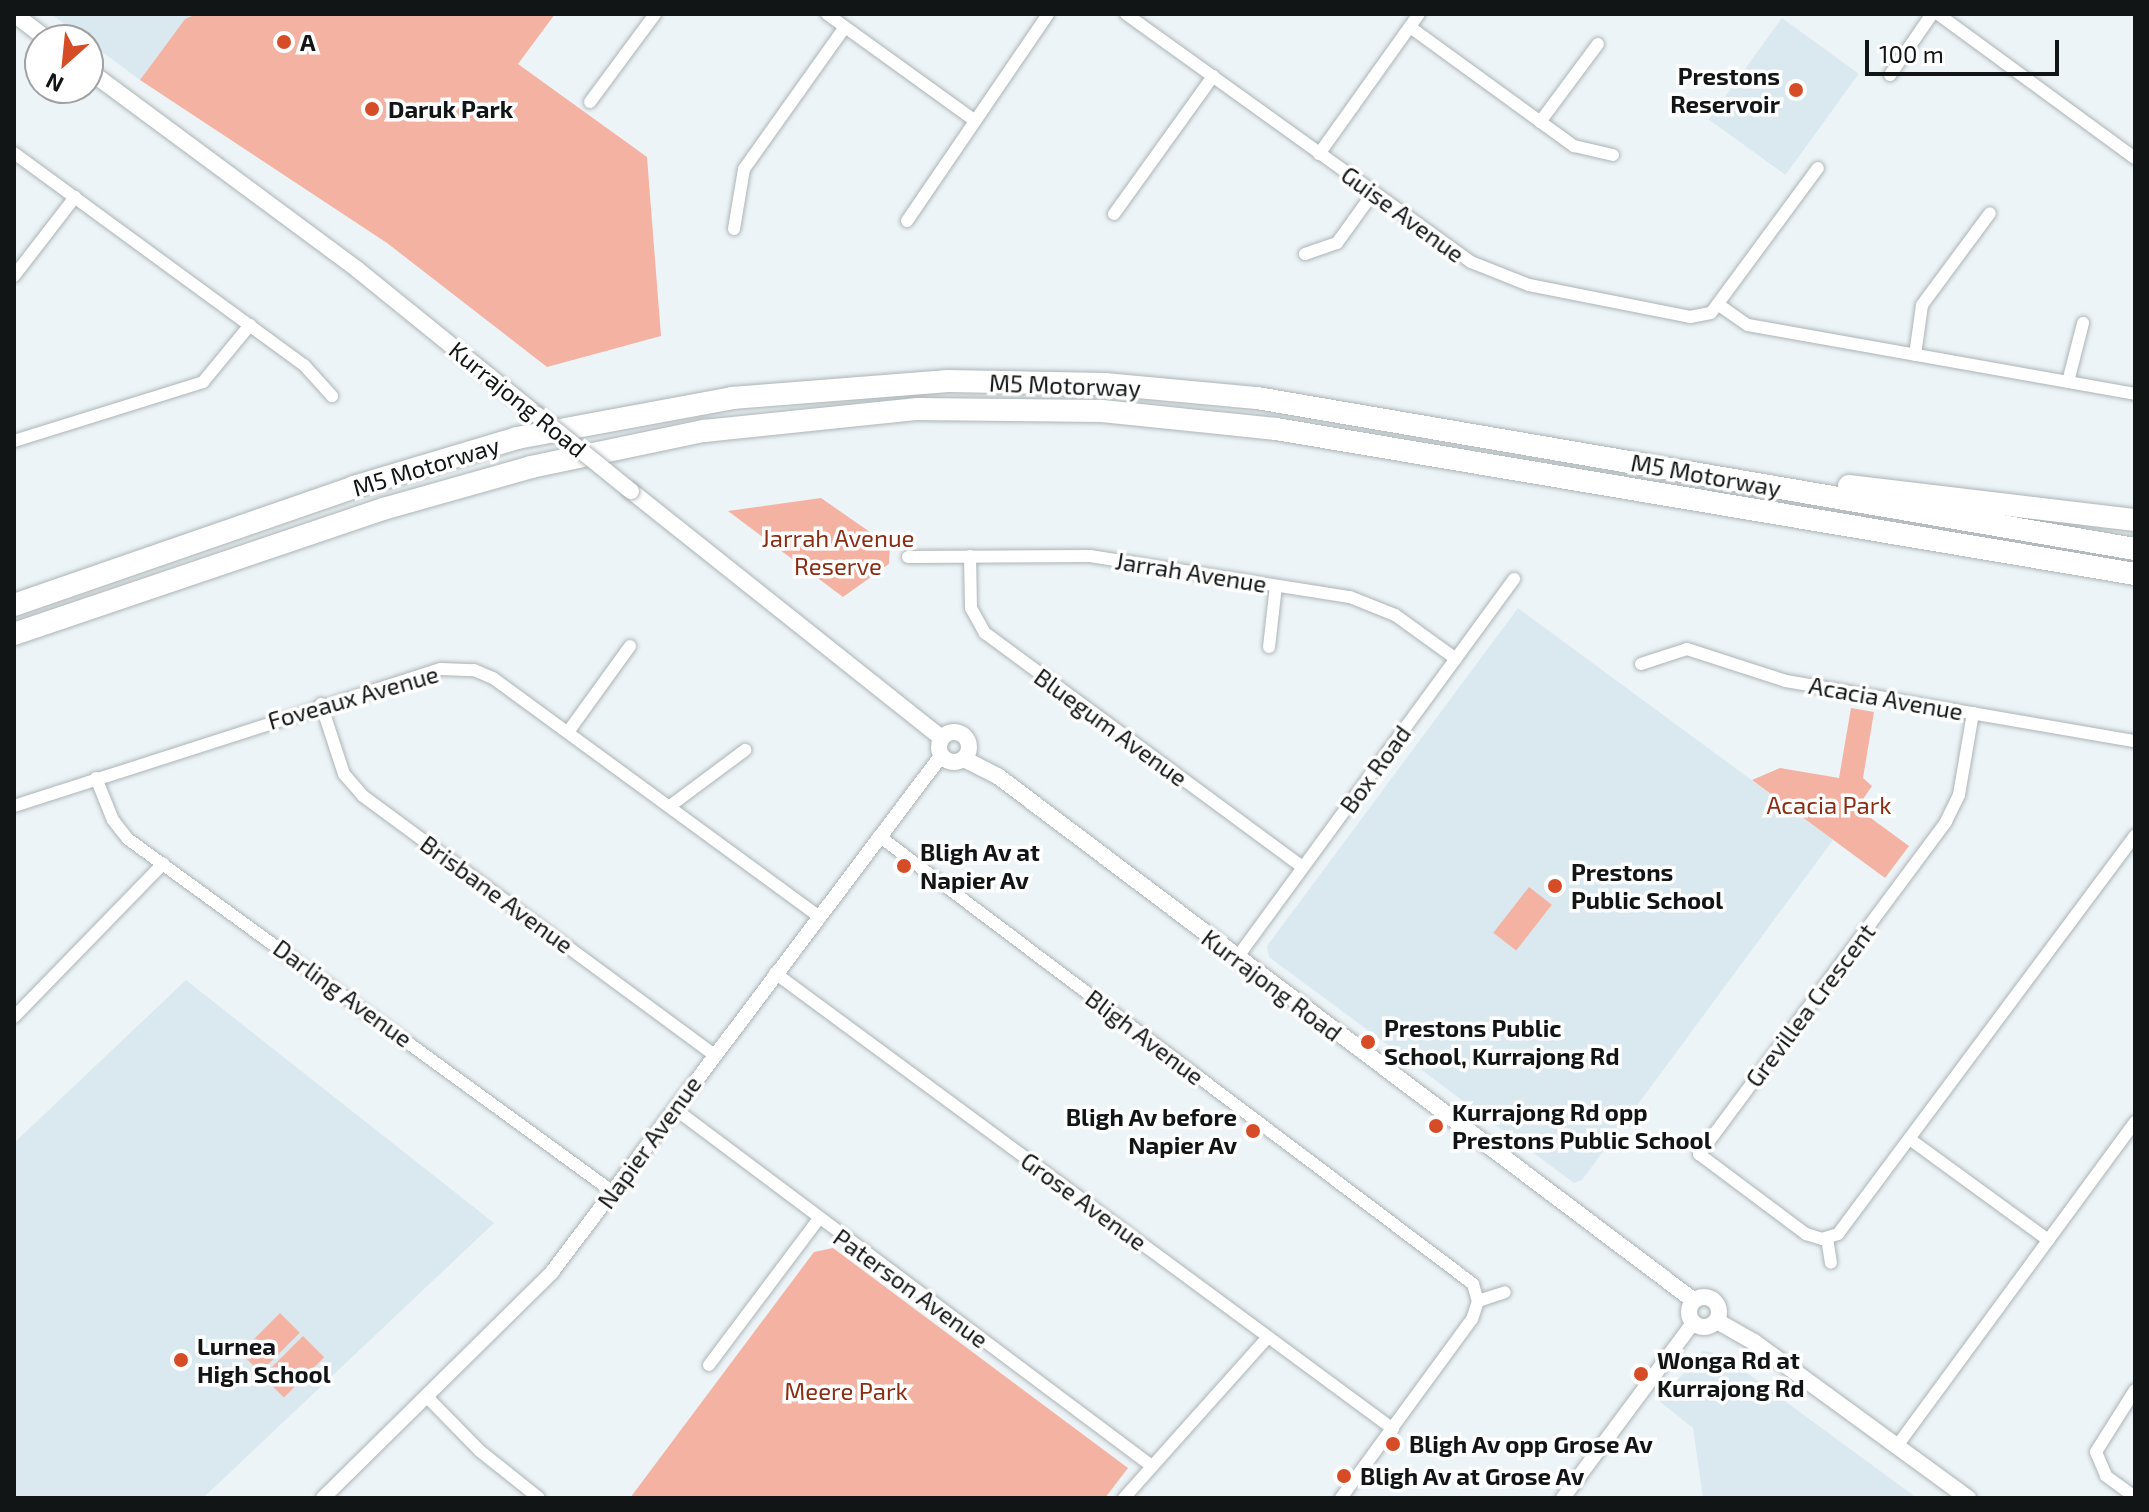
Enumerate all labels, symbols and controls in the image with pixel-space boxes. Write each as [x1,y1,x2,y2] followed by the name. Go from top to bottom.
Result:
[24,24,104,104] north arrow
[1869,24,2063,74] scale bar
[300,28,316,56] place label: A
[275,33,293,51] marker: A
[1879,39,1944,68] text: 100 m
[1670,62,1780,118] place label: Prestons Reservoir
[41,68,67,99] text: N
[1787,81,1805,99] marker: Prestons Reservoir
[388,95,513,123] place label: Daruk Park
[363,100,381,118] marker: Daruk Park
[1336,160,1470,268] street label: Guise Avenue
[444,335,592,463] street label: Kurrajong Road
[989,368,1141,402] street label: M5 Motorway
[349,430,503,502] street label: M5 Motorway
[1629,448,1783,502] street label: M5 Motorway
[761,524,915,580] park label: Jarrah Avenue Reserve
[1113,546,1269,598] street label: Jarrah Avenue
[264,659,442,735] street label: Foveaux Avenue
[1029,662,1193,792] street label: Bluegum Avenue
[1806,670,1966,726] street label: Acacia Avenue
[1334,719,1416,819] street label: Box Road
[1766,791,1892,819] park label: Acacia Park
[415,829,579,959] street label: Brisbane Avenue
[920,838,1041,894] place label: Bligh Av at Napier Av
[895,857,913,875] marker: Bligh Av at Napier Av
[1571,858,1723,914] place label: Prestons Public School
[1546,877,1564,895] marker: Prestons Public School
[1739,918,1881,1092] street label: Grevillea Crescent
[1196,923,1348,1047] street label: Kurrajong Road
[268,933,418,1053] street label: Darling Avenue
[1080,983,1210,1091] street label: Bligh Avenue
[1384,1014,1619,1070] place label: Prestons Public School, Kurrajong Rd
[1359,1033,1377,1051] marker: Prestons Public School, Kurrajong Rd
[591,1070,707,1214] street label: Napier Avenue
[1452,1098,1712,1154] place label: Kurrajong Rd opp Prestons Public School
[1065,1103,1237,1159] place label: Bligh Av before Napier Av
[1427,1117,1445,1135] marker: Kurrajong Rd opp Prestons Public School
[1244,1122,1262,1140] marker: Bligh Av before Napier Av
[1015,1146,1153,1256] street label: Grose Avenue
[828,1222,994,1354] street label: Paterson Avenue
[197,1332,331,1388] place label: Lurnea High School
[1657,1346,1805,1402] place label: Wonga Rd at Kurrajong Rd
[172,1351,190,1369] marker: Lurnea High School
[1632,1365,1650,1383] marker: Wonga Rd at Kurrajong Rd
[784,1377,908,1405] park label: Meere Park
[1409,1430,1654,1458] place label: Bligh Av opp Grose Av
[1384,1435,1402,1453] marker: Bligh Av opp Grose Av
[1360,1462,1586,1490] place label: Bligh Av at Grose Av
[1335,1467,1353,1485] marker: Bligh Av at Grose Av

